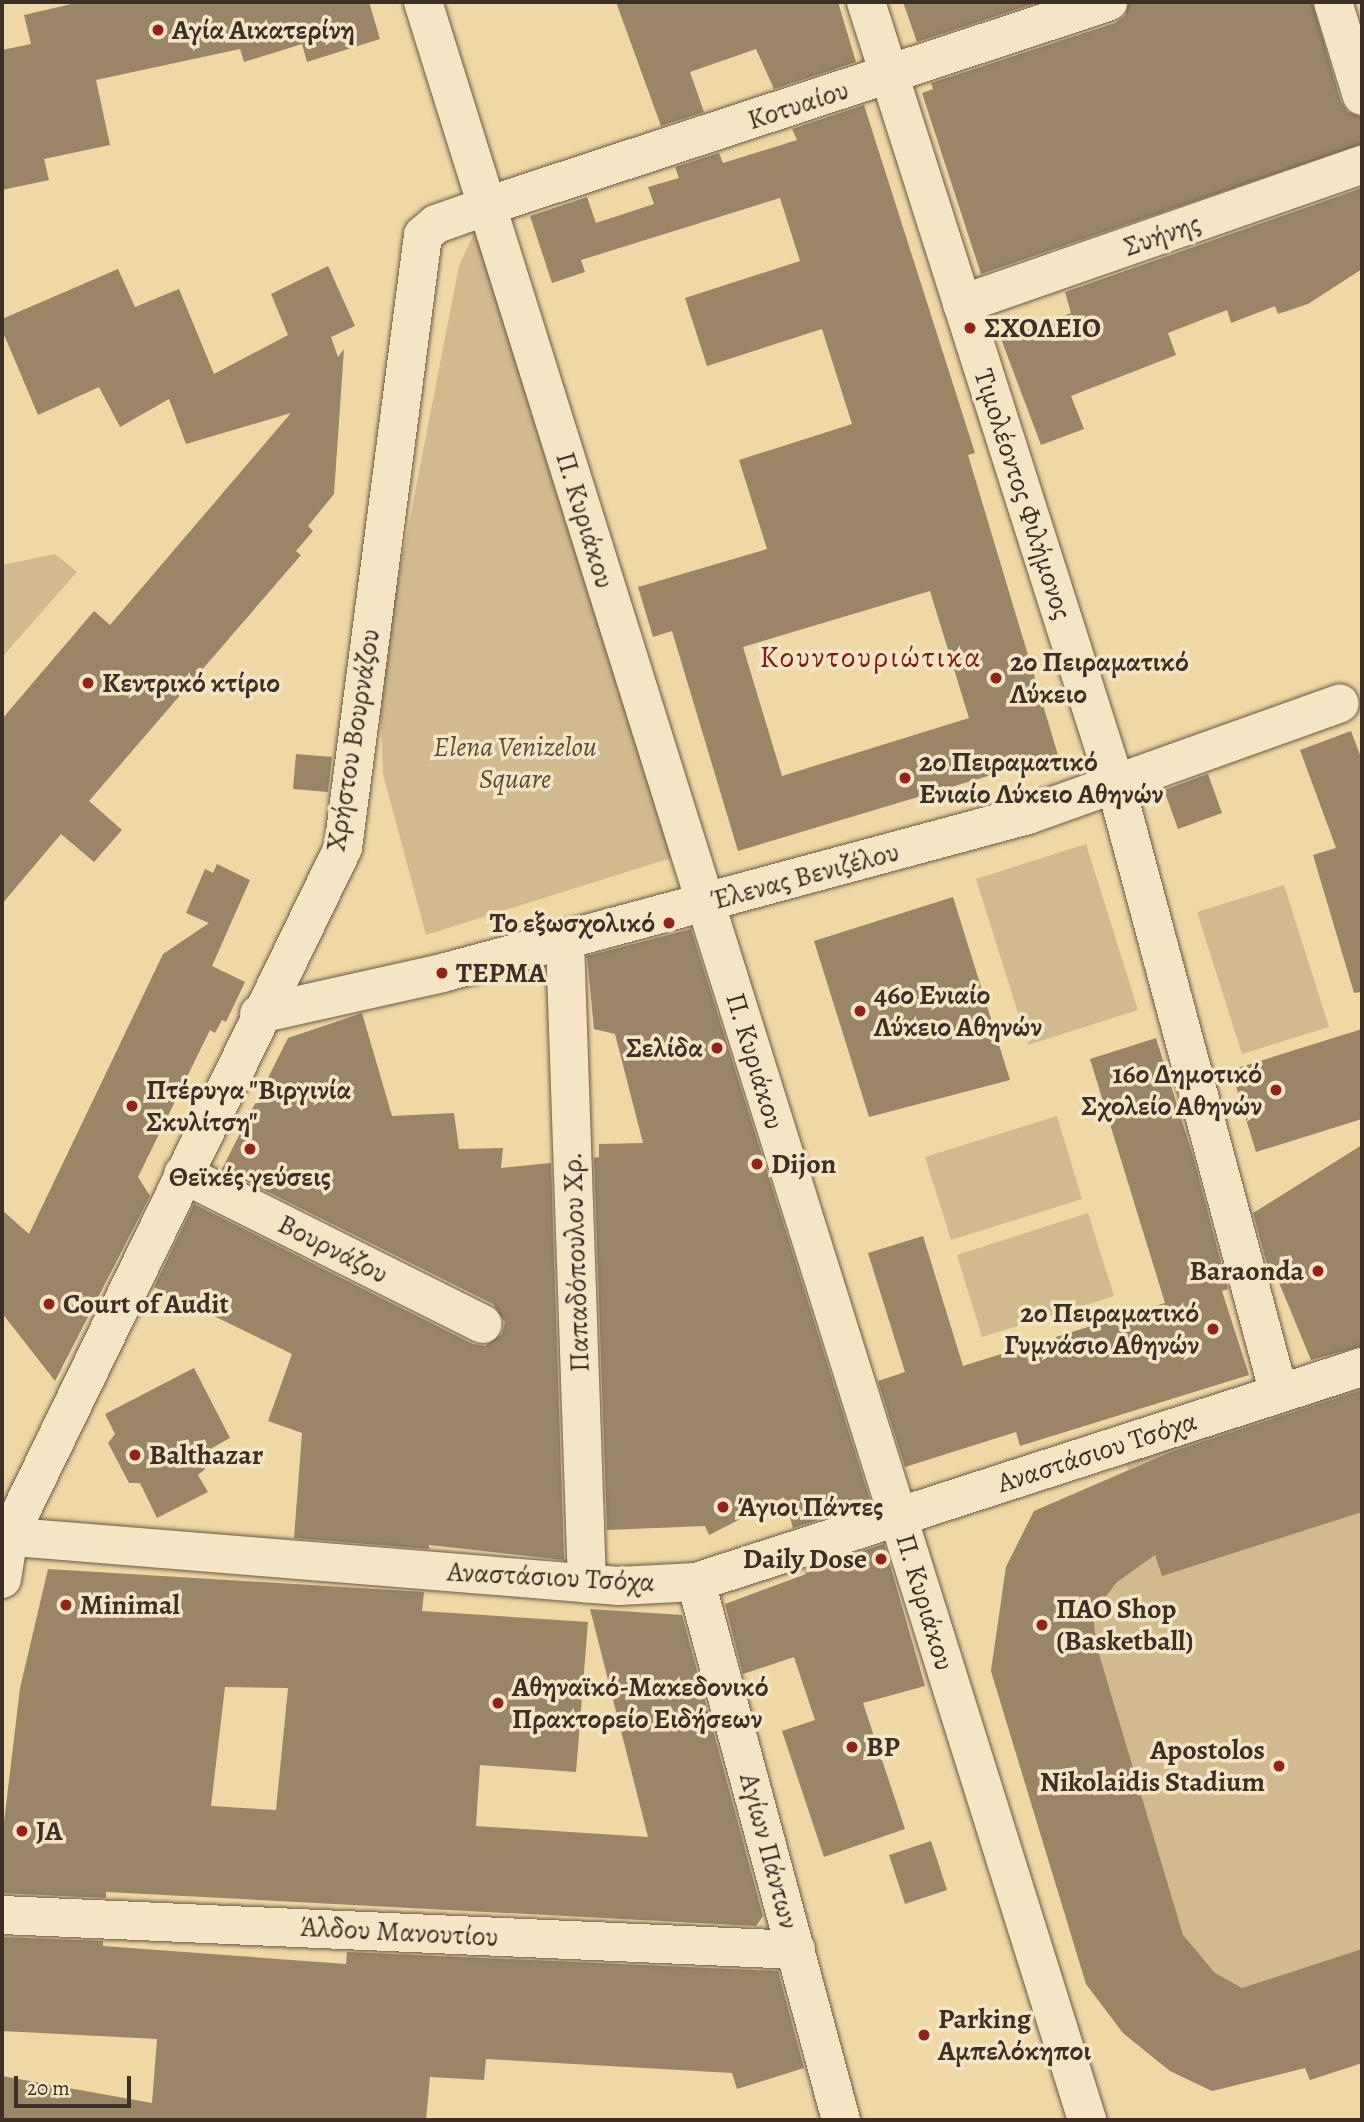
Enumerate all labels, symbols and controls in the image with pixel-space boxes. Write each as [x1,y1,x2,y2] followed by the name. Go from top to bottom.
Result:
[172,13,355,47] place label: Αγία Αικατερίνη
[150,22,166,38] marker: Αγία Αικατερίνη
[743,73,853,137] street label: Κοτυαίου
[1119,206,1205,264] street label: Συήνης
[984,311,1101,345] place label: ΣΧΟΛΕΙΟ
[962,320,978,336] marker: ΣΧΟΛΕΙΟ
[967,364,1079,624] street label: Τιμoλέοντος Φιλήμονος
[548,448,622,592] street label: Π. Κυριάκου
[319,626,387,854] street label: Χρήστου Βουρνάζου
[761,639,981,675] district label: Κουντουριώτικα
[1010,645,1189,711] place label: 2ο Πειραματικό Λύκειο
[102,666,280,700] place label: Κεντρικό κτίριο
[988,670,1004,686] marker: 2ο Πειραματικό Λύκειο
[80,675,96,691] marker: Κεντρικό κτίριο
[433,730,597,796] park label: Elena Venizelou Square
[919,745,1163,811] place label: 2ο Πειραματικό Ενιαίο Λύκειο Αθηνών
[897,770,913,786] marker: 2ο Πειραματικό Ενιαίο Λύκειο Αθηνών
[707,835,903,917] street label: Έλενας Βενιζέλου
[490,906,655,940] place label: Το εξωσχολικό
[661,915,677,931] marker: Το εξωσχολικό
[456,956,546,990] place label: ΤΕΡΜΑ
[434,965,450,981] marker: ΤΕΡΜΑ
[874,978,1042,1044] place label: 46ο Ενιαίο Λύκειο Αθηνών
[718,989,792,1133] street label: Π. Κυριάκου
[852,1003,868,1019] marker: 46ο Ενιαίο Λύκειο Αθηνών
[626,1031,703,1065] place label: Σελίδα
[709,1040,725,1056] marker: Σελίδα
[1081,1057,1262,1123] place label: 16ο Δημοτικό Σχολείο Αθηνών
[146,1073,352,1139] place label: Πτέρυγα "Βιργινία Σκυλίτση"
[1268,1082,1284,1098] marker: 16ο Δημοτικό Σχολείο Αθηνών
[124,1098,140,1114] marker: Πτέρυγα "Βιργινία Σκυλίτση"
[242,1141,258,1157] marker: Θεϊκές γεύσεις
[771,1147,836,1181] place label: Dijon
[555,1151,597,1373] street label: Παπαδόπουλου Χρ.
[749,1156,765,1172] marker: Dijon
[169,1160,331,1194] place label: Θεϊκές γεύσεις
[272,1207,394,1291] street label: Βουρνάζου
[1189,1254,1304,1288] place label: Baraonda
[1310,1263,1326,1279] marker: Baraonda
[63,1287,229,1321] place label: Court of Audit
[41,1296,57,1312] marker: Court of Audit
[1004,1296,1199,1362] place label: 2ο Πειραματικό Γυμνάσιο Αθηνών
[1205,1321,1221,1337] marker: 2ο Πειραματικό Γυμνάσιο Αθηνών
[993,1404,1201,1500] street label: Αναστάσιου Τσόχα
[149,1438,263,1472] place label: Balthazar
[127,1447,143,1463] marker: Balthazar
[737,1490,884,1524] place label: Άγιοι Πάντες
[715,1499,731,1515] marker: Άγιοι Πάντες
[888,1530,962,1674] street label: Π. Κυριάκου
[743,1542,867,1576] place label: Daily Dose
[873,1551,889,1567] marker: Daily Dose
[446,1555,656,1599] street label: Αναστάσιου Τσόχα
[80,1588,180,1622] place label: Minimal
[1056,1592,1194,1658] place label: ΠΑΟ Shop (Basketball)
[58,1597,74,1613] marker: Minimal
[1034,1617,1050,1633] marker: ΠΑΟ Shop (Basketball)
[512,1670,769,1736] place label: Αθηναϊκό-Μακεδονικό Πρακτορείο Ειδήσεων
[490,1695,506,1711] marker: Αθηναϊκό-Μακεδονικό Πρακτορείο Ειδήσεων
[866,1730,900,1764] place label: BP
[1040,1733,1265,1799] place label: Apostolos Nikolaidis Stadium
[844,1739,860,1755] marker: BP
[1271,1758,1287,1774] marker: Apostolos Nikolaidis Stadium
[732,1769,806,1933] street label: Αγίων Πάντων
[36,1814,62,1848] place label: JA
[14,1823,30,1839] marker: JA
[299,1910,499,1954] street label: Άλδου Μανουτίου
[938,2002,1091,2068] place label: Parking Αμπελόκηποι
[916,2027,932,2043] marker: Parking Αμπελόκηποι
[18,2062,135,2106] scale bar
[27,2074,70,2102] text: 20 m

